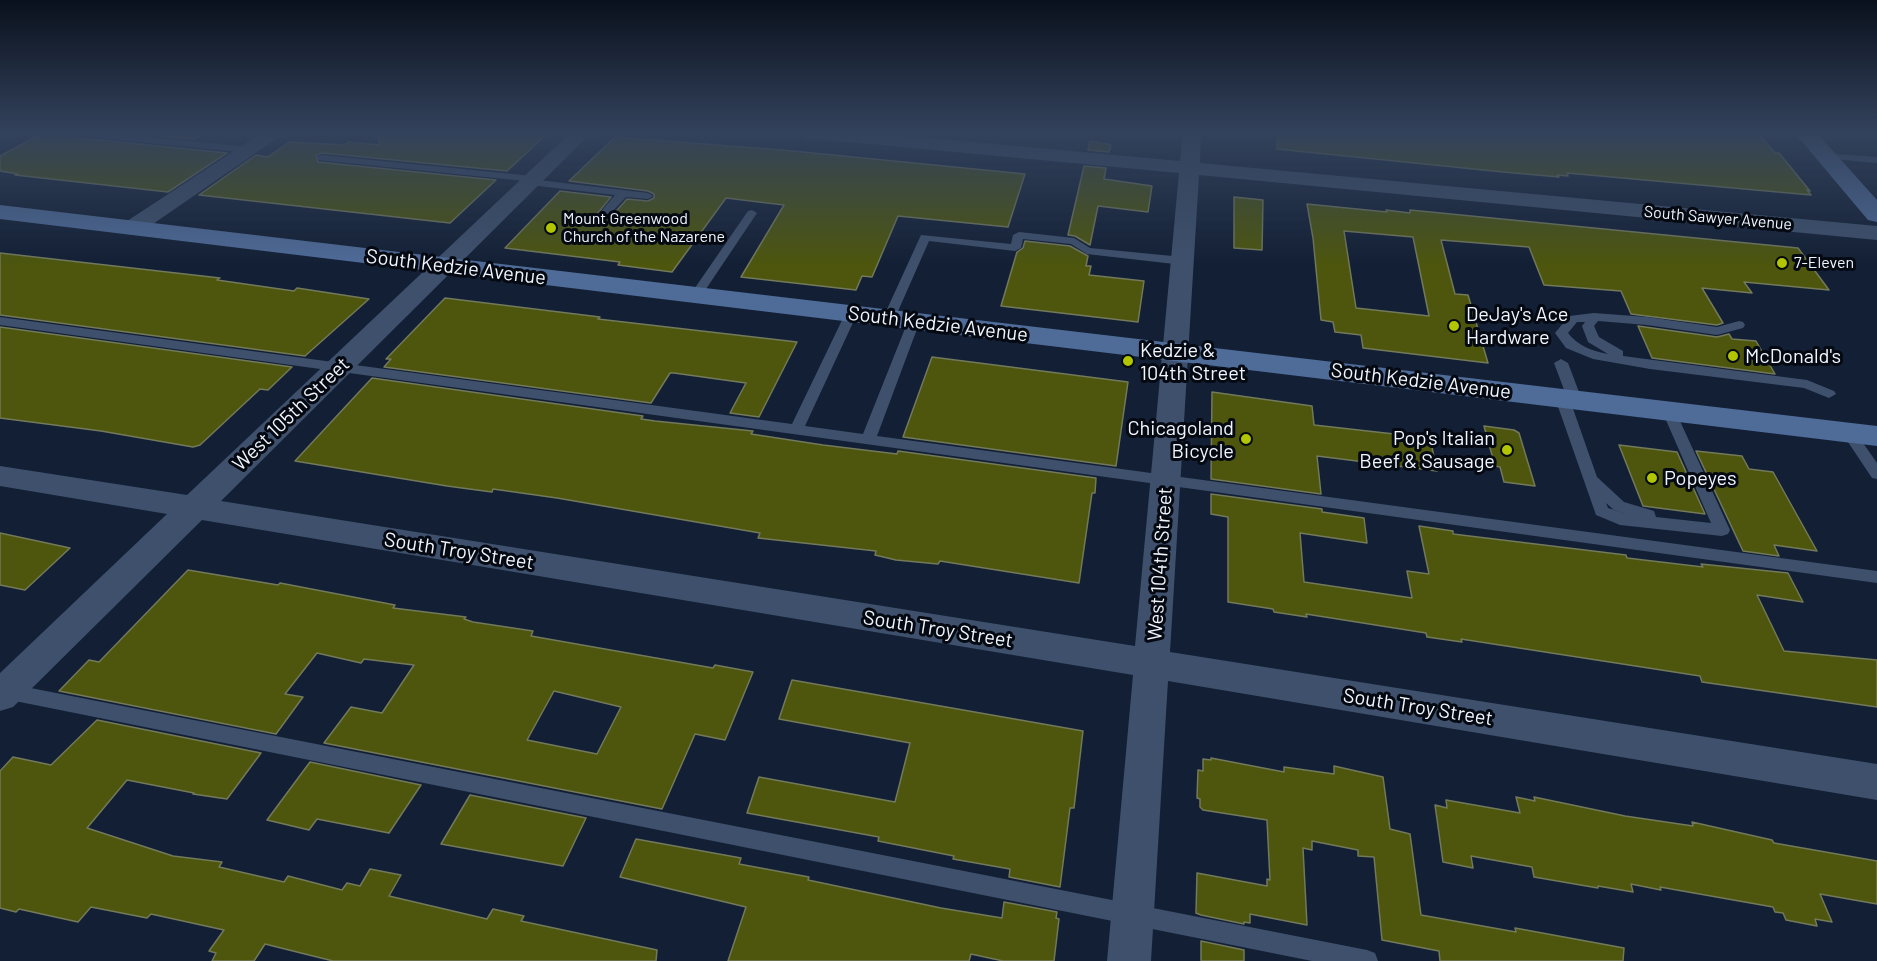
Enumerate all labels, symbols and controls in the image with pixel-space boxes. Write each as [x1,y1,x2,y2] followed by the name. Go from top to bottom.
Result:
[1643,202,1793,234] street label: South Sawyer Avenue
[563,209,725,247] place label: Mount Greenwood Church of the Nazarene
[544,221,558,235] marker: Mount Greenwood Church of the Nazarene
[365,244,547,290] street label: South Kedzie Avenue
[1794,253,1854,273] place label: 7-Eleven
[1775,256,1789,270] marker: 7-Eleven
[847,301,1029,347] street label: South Kedzie Avenue
[1466,302,1568,349] place label: DeJay's Ace Hardware
[1447,319,1461,333] marker: DeJay's Ace Hardware
[1140,338,1246,385] place label: Kedzie & 104th Street
[1745,344,1841,368] place label: McDonald's
[1726,349,1740,363] marker: McDonald's
[228,352,354,476] street label: West 105th Street
[1121,354,1135,368] marker: Kedzie & 104th Street
[1330,358,1512,404] street label: South Kedzie Avenue
[1127,416,1234,463] place label: Chicagoland Bicycle
[1359,426,1495,473] place label: Pop's Italian Beef & Sausage
[1239,432,1253,446] marker: Chicagoland Bicycle
[1500,443,1514,457] marker: Pop's Italian Beef & Sausage
[1664,466,1737,490] place label: Popeyes
[1645,471,1659,485] marker: Popeyes
[1143,486,1177,642] street label: West 104th Street
[382,527,536,575] street label: South Troy Street
[861,605,1015,653] street label: South Troy Street
[1341,683,1495,731] street label: South Troy Street

